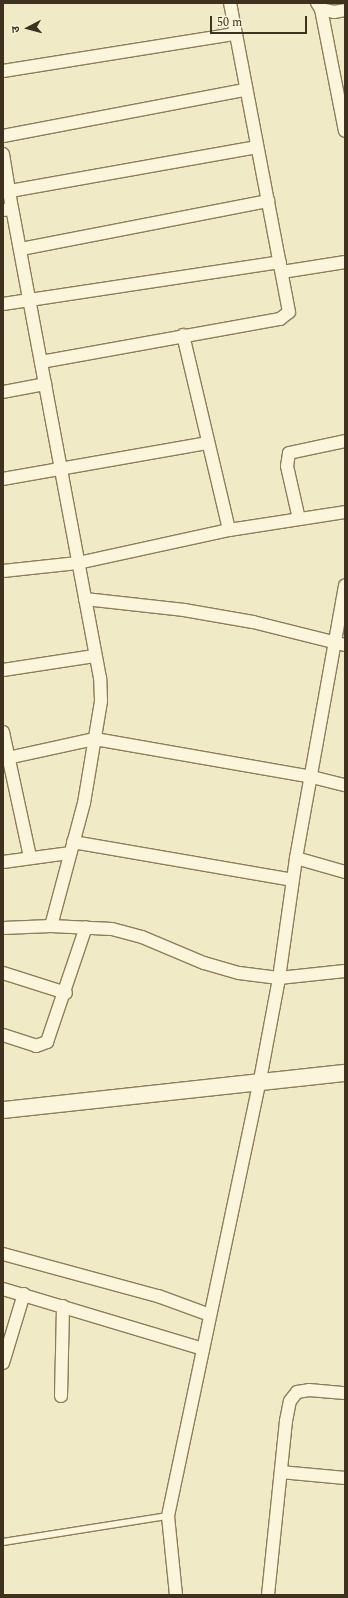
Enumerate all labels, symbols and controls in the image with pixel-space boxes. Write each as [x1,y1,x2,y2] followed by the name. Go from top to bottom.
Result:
[8,8,48,48] north arrow
[212,8,309,34] scale bar
[217,13,242,32] text: 50 m
[7,25,24,33] text: उ

